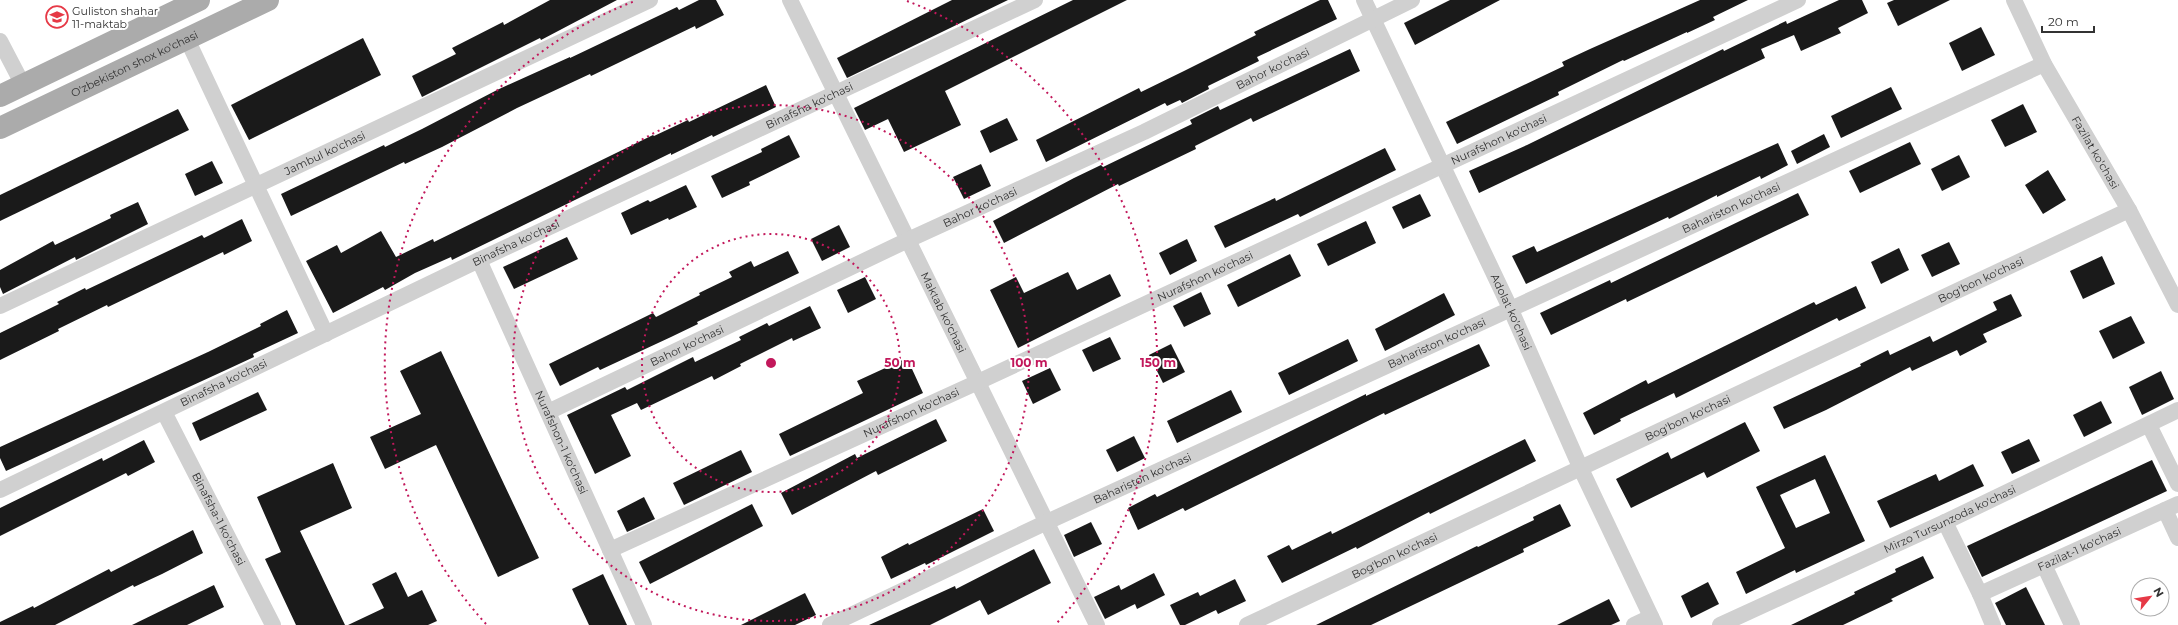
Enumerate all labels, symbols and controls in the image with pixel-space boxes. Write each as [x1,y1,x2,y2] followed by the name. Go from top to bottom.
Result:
[44,4,70,30] school or university icon: Guliston shahar 11-maktab
[72,4,158,31] place label: Guliston shahar 11-maktab
[2042,8,2094,34] scale bar
[2048,14,2079,29] text: 20 m
[69,27,200,100] street label: O'zbekiston shox ko'chasi
[1234,45,1312,93] street label: Bahor ko'chasi
[763,79,855,132] street label: Binafsha ko'chasi
[1449,111,1549,168] street label: Nurafshon ko'chasi
[2069,113,2122,191] street label: Fazilat ko'chasi
[281,128,368,179] street label: Jambul ko'chasi
[1680,179,1782,236] street label: Bahariston ko'chasi
[941,184,1019,230] street label: Bahor ko'chasi
[470,216,562,269] street label: Binafsha ko'chasi
[1155,248,1255,305] street label: Nurafshon ko'chasi
[1936,254,2026,306] street label: Bog'bon ko'chasi
[918,270,969,355] street label: Maktab ko'chasi
[1488,271,1535,352] street label: Adolat ko'chasi
[1385,314,1488,372] street label: Bahariston ko'chasi
[648,322,726,369] street label: Bahor ko'chasi
[884,355,916,370] text: 50 m
[1011,355,1047,370] text: 100 m
[1140,355,1176,370] text: 150 m
[178,356,269,409] street label: Binafsha ko'chasi
[764,356,778,370] centre of rings
[861,385,961,441] street label: Nurafshon ko'chasi
[532,388,591,496] street label: Nurafshon-1 ko'chasi
[1642,391,1733,444] street label: Bog'bon ko'chasi
[1091,450,1194,507] street label: Bahariston ko'chasi
[189,470,248,568] street label: Binafsha-1 ko'chasi
[1882,482,2018,556] street label: Mirzo Tursunzoda ko'chasi
[2035,524,2123,574] street label: Fazilat-1 ko'chasi
[1349,529,1440,582] street label: Bog'bon ko'chasi
[2130,577,2170,617] north arrow
[2150,585,2167,599] text: N

